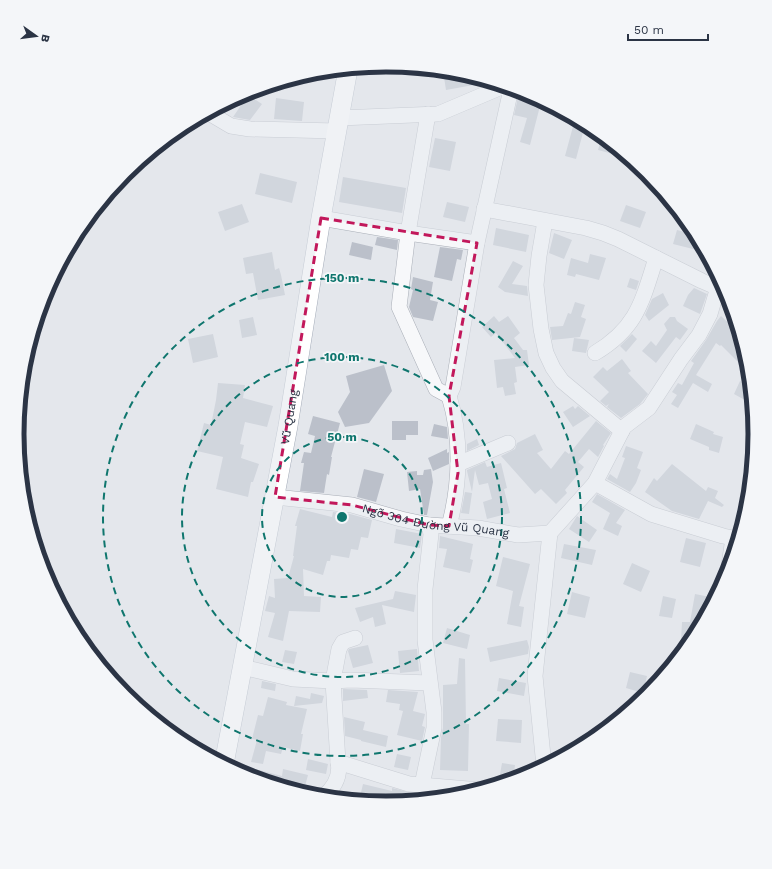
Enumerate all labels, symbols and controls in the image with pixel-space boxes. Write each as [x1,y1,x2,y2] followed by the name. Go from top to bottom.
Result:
[16,16,56,56] north arrow
[628,16,708,42] scale bar
[634,23,664,37] text: 50 m
[38,33,52,44] text: B
[325,271,359,285] text: 150 m
[324,350,360,364] text: 100 m
[278,388,301,446] street label: Vũ Quang
[327,430,357,444] text: 50 m
[361,501,511,540] street label: Ngõ 304 Đường Vũ Quang
[335,510,349,524] centre of rings

